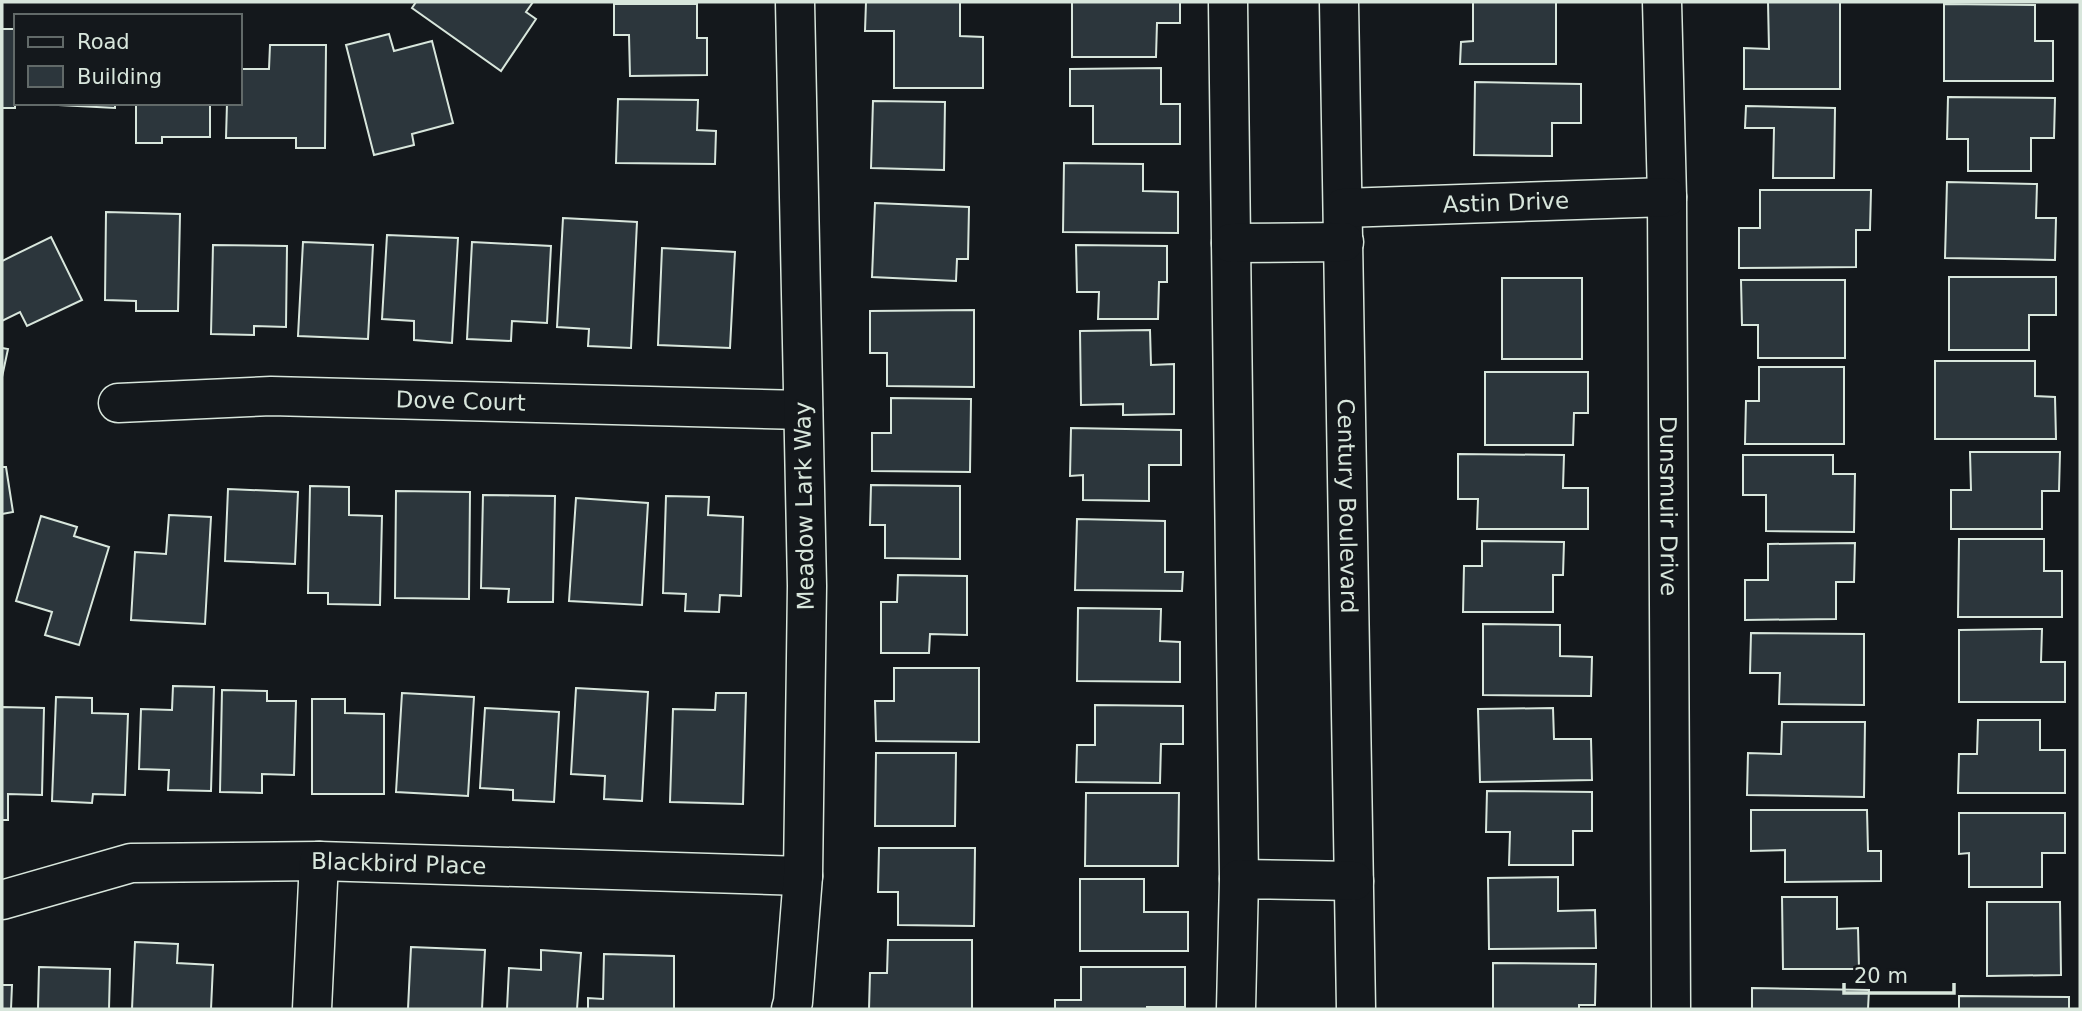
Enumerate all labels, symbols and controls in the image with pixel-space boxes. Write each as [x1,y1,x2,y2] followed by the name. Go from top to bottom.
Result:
[14,14,242,105] legend
[77,30,130,54] text: Road
[77,65,162,89] text: Building
[1442,187,1570,218] street label: Astin Drive
[395,386,526,416] street label: Dove Court
[1333,398,1362,614] street label: Century Boulevard
[789,401,819,611] street label: Meadow Lark Way
[1655,416,1682,596] street label: Dunsmuir Drive
[311,848,487,879] street label: Blackbird Place
[1844,951,1954,995] scale bar
[1854,964,1908,988] text: 20 m

